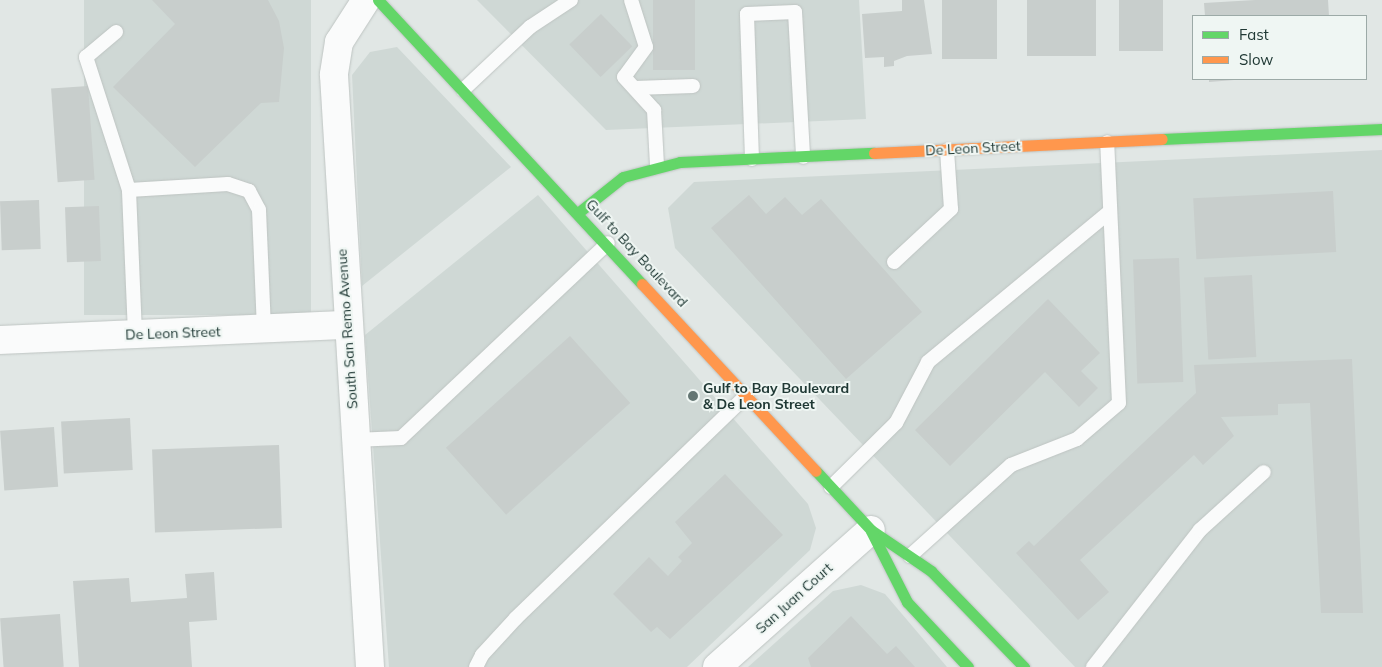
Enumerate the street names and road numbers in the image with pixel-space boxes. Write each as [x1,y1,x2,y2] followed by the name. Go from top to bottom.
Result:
[925,137,1021,159] street label: De Leon Street
[583,196,691,310] street label: Gulf to Bay Boulevard
[333,248,361,410] street label: South San Remo Avenue
[125,323,221,343] street label: De Leon Street
[752,559,836,637] street label: San Juan Court

